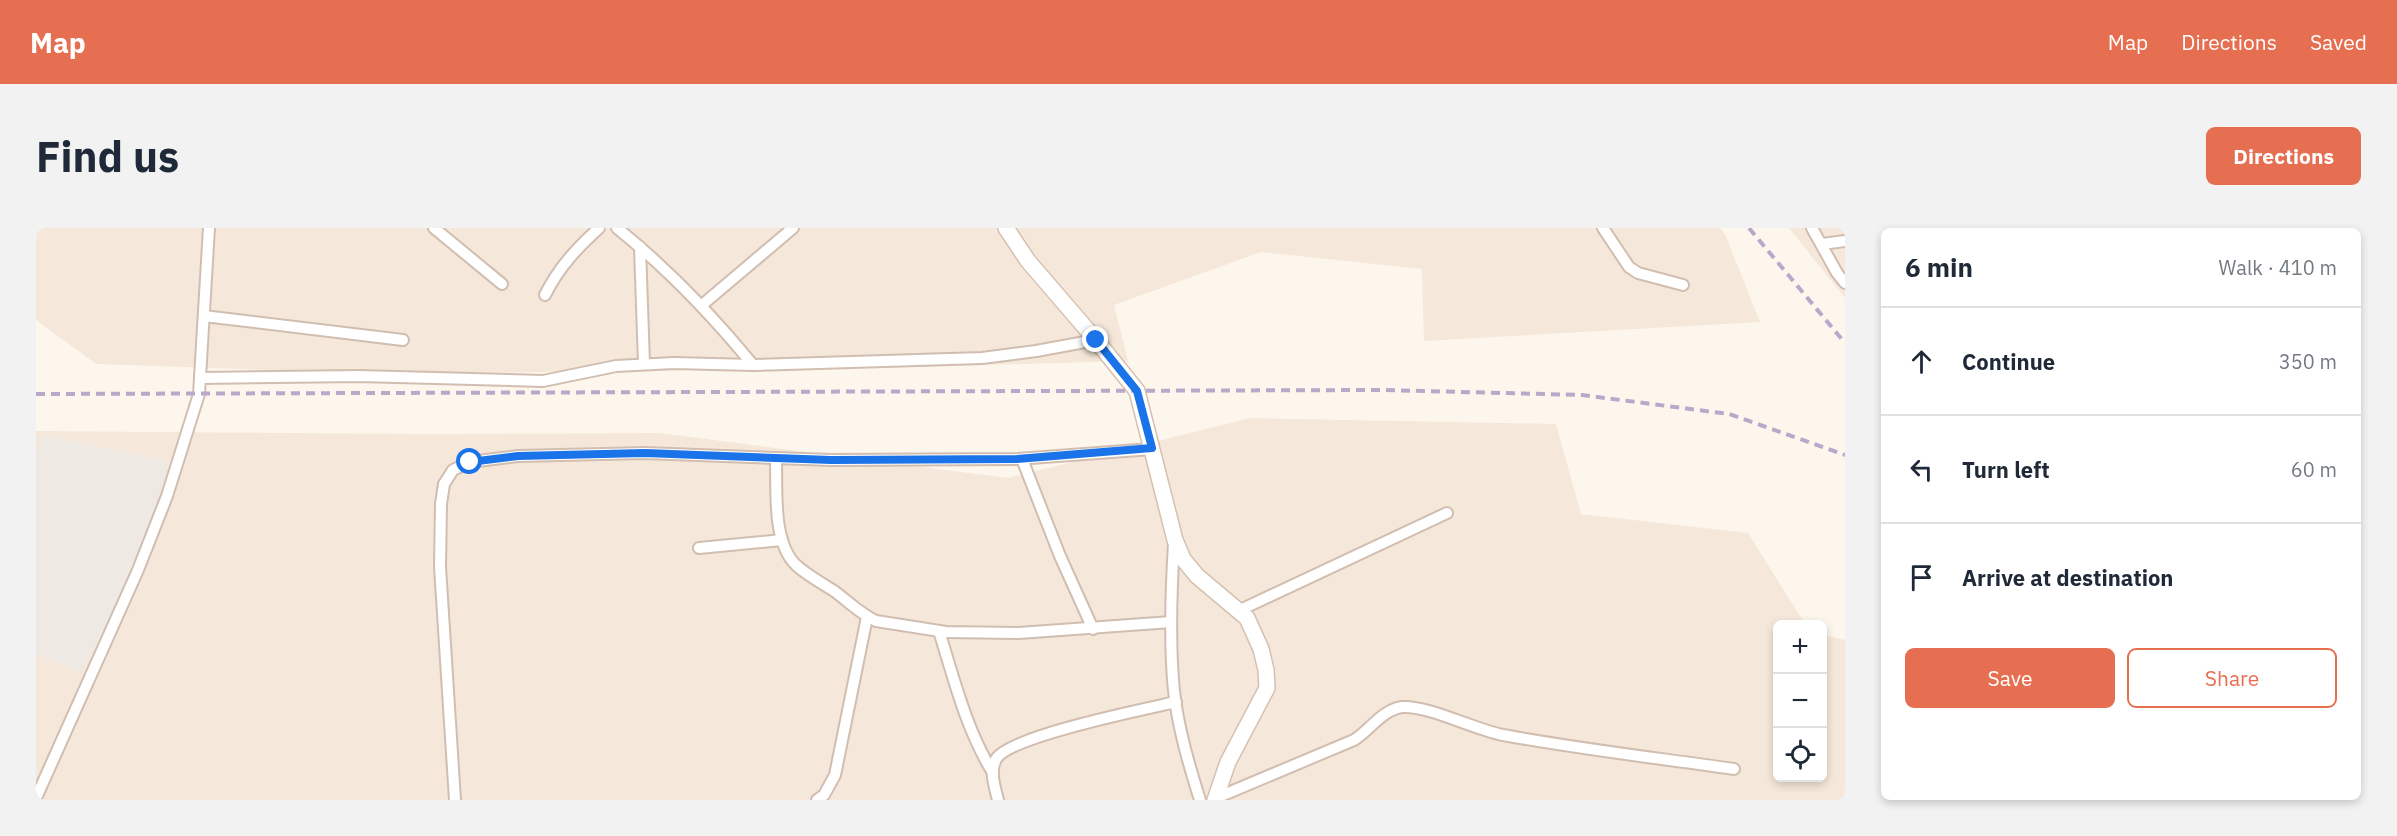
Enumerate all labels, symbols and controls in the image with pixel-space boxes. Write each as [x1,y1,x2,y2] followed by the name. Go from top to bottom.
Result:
[30,24,86,61] text: Map
[2108,28,2148,56] text: Map
[2181,28,2277,56] text: Directions
[2310,28,2367,56] text: Saved
[2206,127,2361,185] button: Directions
[36,129,179,184] text: Find us
[1905,250,1973,284] text: 6 min
[2219,254,2337,281] text: Walk · 410 m
[1082,326,1108,352] route end
[1905,345,1938,378] icon: ahead
[1962,347,2055,376] text: Continue
[2279,348,2337,375] text: 350 m
[456,448,482,474] route start
[1905,453,1938,486] icon: left
[1962,455,2050,484] text: Turn left
[2291,456,2337,483] text: 60 m
[1905,561,1938,594] icon: arrive
[1962,563,2173,592] text: Arrive at destination
[1773,620,1827,782] map controls
[1773,620,1827,674] button: +
[1905,648,2115,708] button: Save
[2127,648,2337,708] button: Share
[1773,674,1827,728] button: −
[1773,728,1827,782] button: locate

